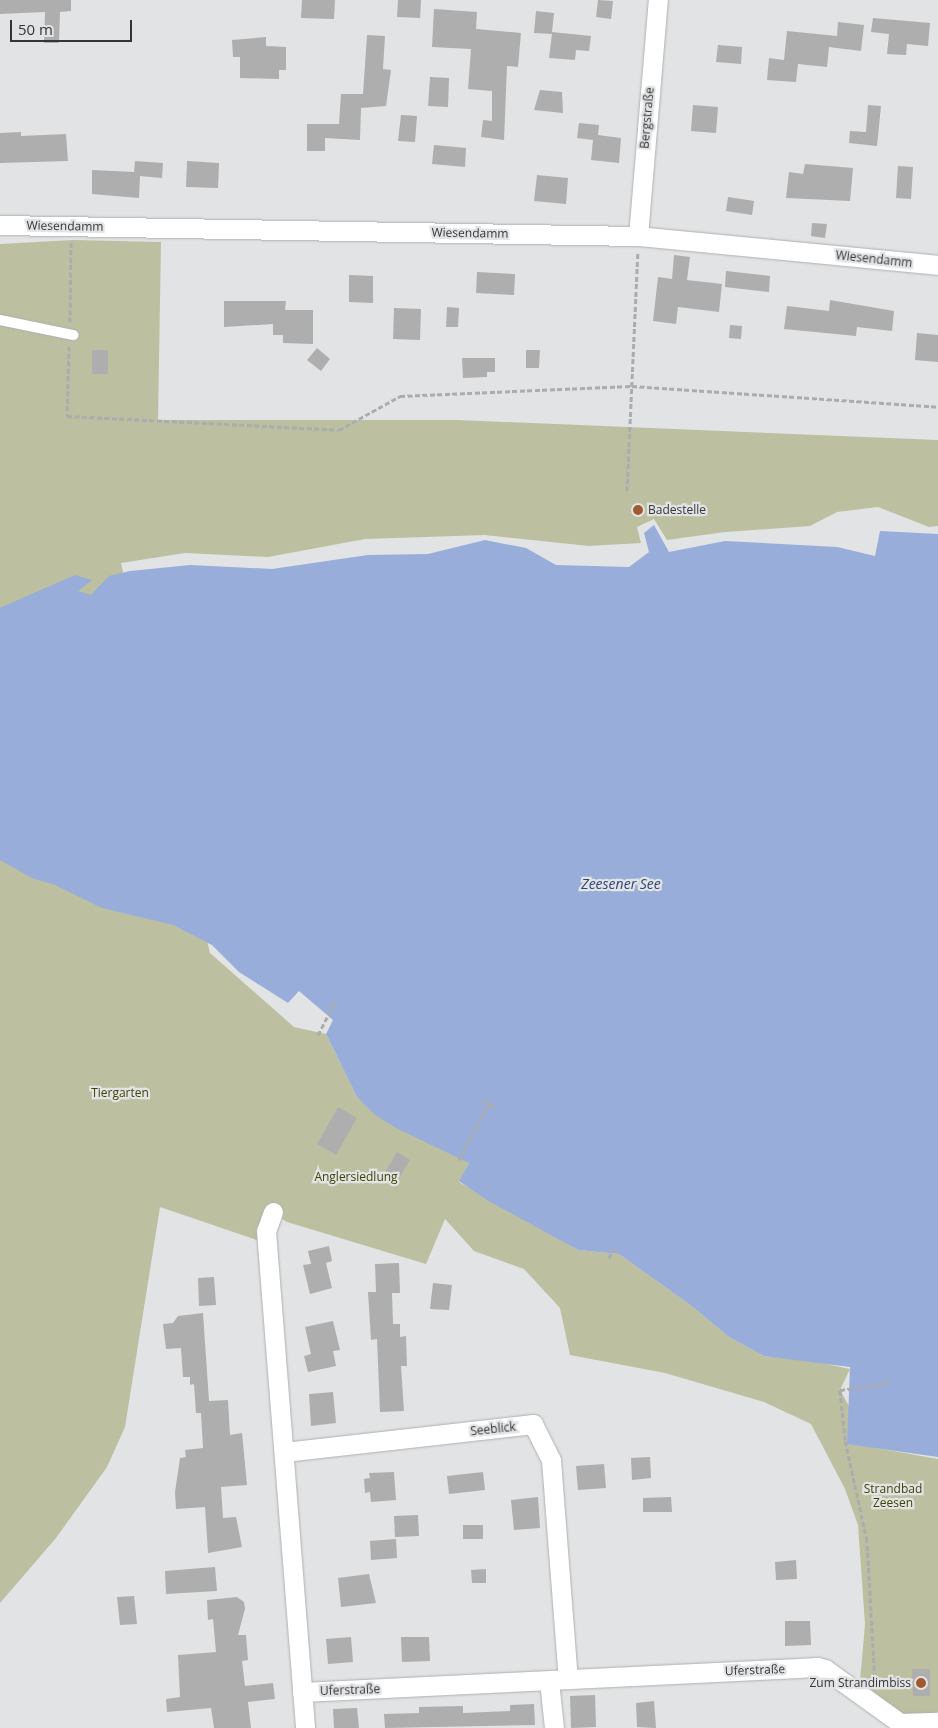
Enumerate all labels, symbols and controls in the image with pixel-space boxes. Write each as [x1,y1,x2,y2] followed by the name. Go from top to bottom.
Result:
[12,10,135,42] scale bar
[18,19,53,39] text: 50 m
[637,87,657,149] street label: Bergstraße
[26,218,104,234] street label: Wiesendamm
[431,225,509,241] street label: Wiesendamm
[835,248,913,270] street label: Wiesendamm
[648,503,706,517] place label: Badestelle
[632,504,644,516] marker: Badestelle
[581,876,661,892] water label: Zeesener See
[91,1086,149,1100] park label: Tiergarten
[314,1170,398,1184] park label: Anglersiedlung
[470,1419,516,1439] street label: Seeblick
[864,1482,922,1510] park label: Strandbad Zeesen
[725,1662,785,1678] street label: Uferstraße
[809,1676,911,1690] place label: Zum Strandimbiss
[915,1677,927,1689] marker: Zum Strandimbiss
[320,1682,380,1698] street label: Uferstraße

